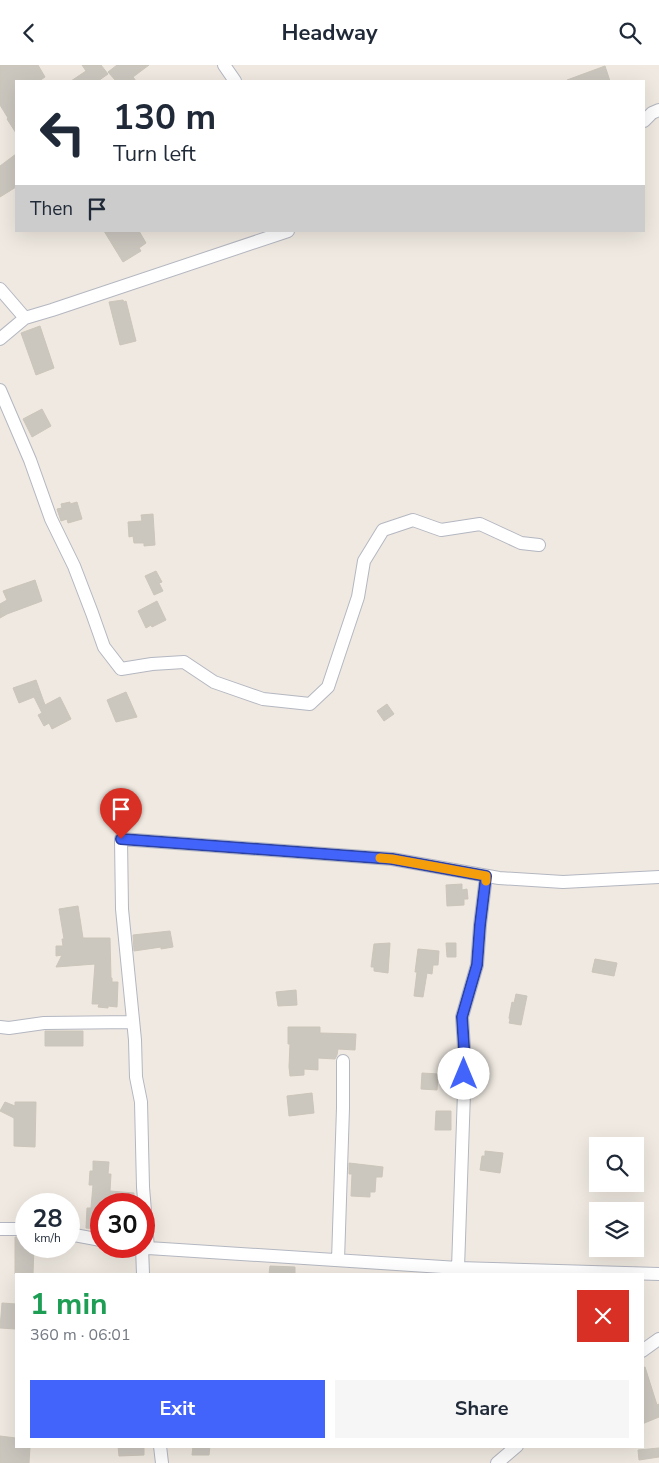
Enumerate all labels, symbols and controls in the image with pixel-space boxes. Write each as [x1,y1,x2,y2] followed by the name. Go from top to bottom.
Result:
[281,18,378,48] text: Headway
[15,19,43,47] icon: back
[616,19,644,47] icon: search
[113,94,216,141] text: 130 m
[30,100,95,165] icon: left
[113,139,196,169] text: Turn left
[83,195,111,223] icon: arrive
[30,196,73,222] text: Then
[100,788,142,839] pin
[107,795,135,823] icon: arrive
[437,1047,489,1099] position arrow
[589,1137,644,1257] map controls
[589,1137,644,1192] button: search
[90,1193,155,1258] speed limit sign: 30
[32,1202,63,1236] text: 28
[589,1202,644,1257] button: layers
[34,1230,61,1246] text: km/h
[30,1284,108,1325] text: 1 min
[577,1290,629,1342] button: close
[30,1324,131,1346] text: 360 m · 06:01
[30,1380,325,1438] button: Exit
[335,1380,629,1438] button: Share

